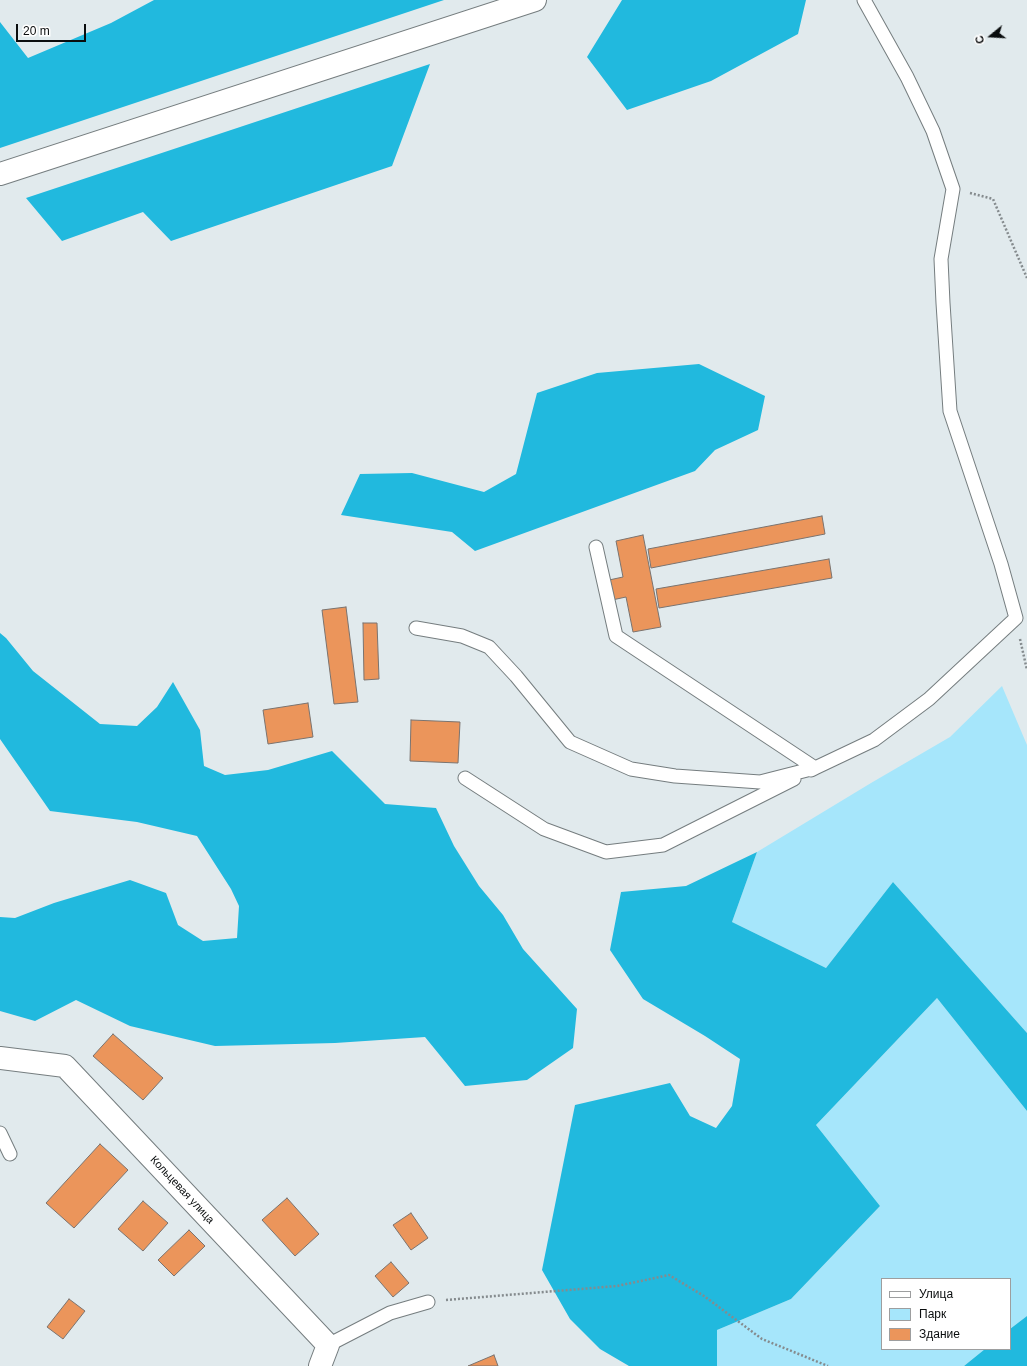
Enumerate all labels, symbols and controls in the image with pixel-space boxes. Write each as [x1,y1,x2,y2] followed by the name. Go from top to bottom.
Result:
[18,16,88,42] scale bar
[971,16,1011,56] north arrow
[23,24,50,38] text: 20 m
[973,34,987,45] text: С
[147,1153,217,1227] street label: Кольцевая улица
[881,1278,1011,1350] legend
[919,1287,953,1301] text: Улица
[919,1307,946,1321] text: Парк
[919,1327,960,1341] text: Здание

